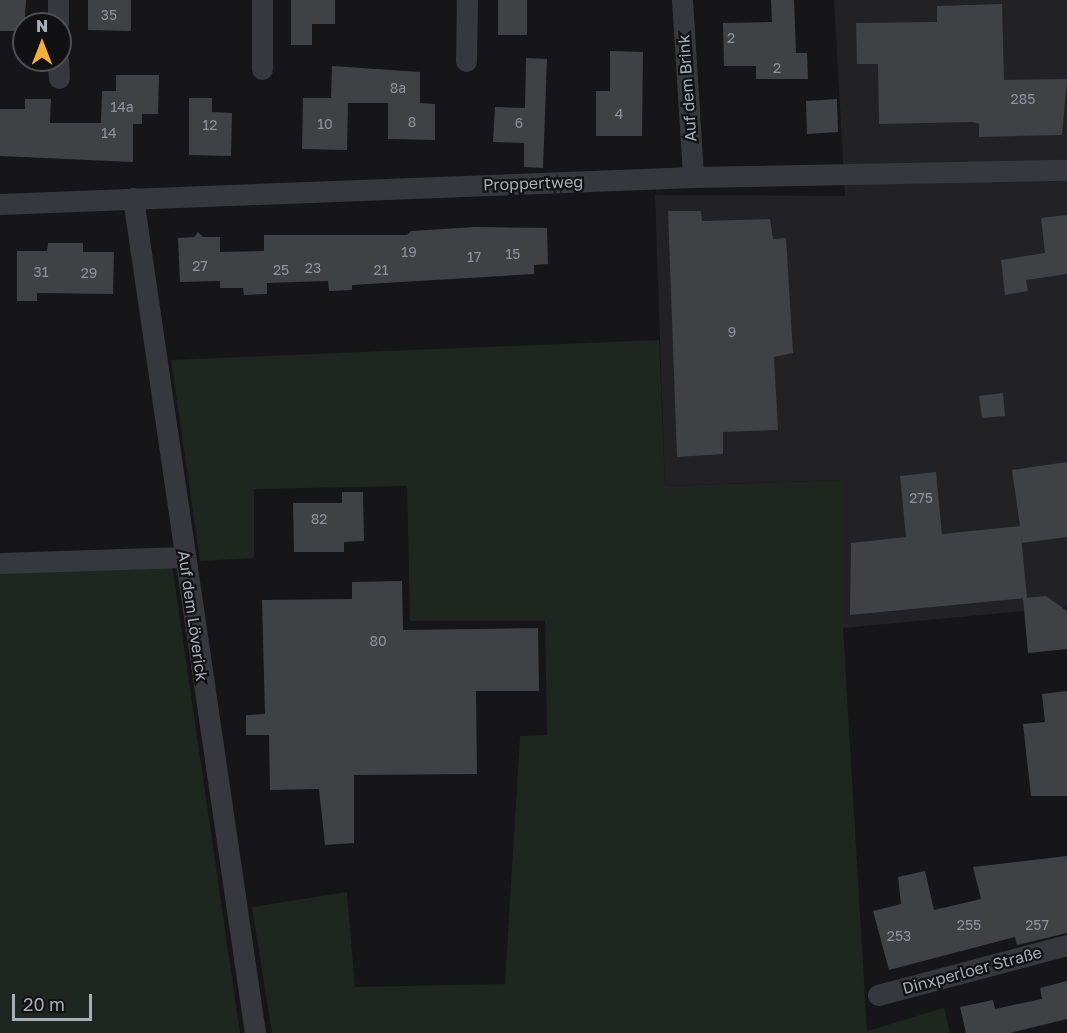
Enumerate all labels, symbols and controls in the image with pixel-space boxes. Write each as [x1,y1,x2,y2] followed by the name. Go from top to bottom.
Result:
[101,7,117,23] house number: 35
[12,12,72,72] north arrow
[36,16,48,36] text: N
[727,30,735,46] house number: 2
[674,34,700,142] street label: Auf dem Brink
[773,60,781,76] house number: 2
[390,80,406,96] house number: 8a
[1011,91,1035,107] house number: 285
[110,99,134,115] house number: 14a
[615,106,623,122] house number: 4
[408,114,416,130] house number: 8
[515,115,523,131] house number: 6
[317,116,333,132] house number: 10
[203,117,217,133] house number: 12
[101,125,117,141] house number: 14
[483,172,583,194] street label: Proppertweg
[401,244,417,260] house number: 19
[506,246,520,262] house number: 15
[467,249,481,265] house number: 17
[192,258,208,274] house number: 27
[305,260,321,276] house number: 23
[273,262,289,278] house number: 25
[374,262,388,278] house number: 21
[34,264,48,280] house number: 31
[81,265,97,281] house number: 29
[728,324,736,340] house number: 9
[909,490,933,506] house number: 275
[311,511,327,527] house number: 82
[174,549,212,683] street label: Auf dem Löverick
[369,633,387,649] house number: 80
[957,917,981,933] house number: 255
[1025,917,1049,933] house number: 257
[887,928,911,944] house number: 253
[900,942,1044,998] street label: Dinxperloer Straße
[15,982,94,1020] scale bar
[23,993,65,1015] text: 20 m

